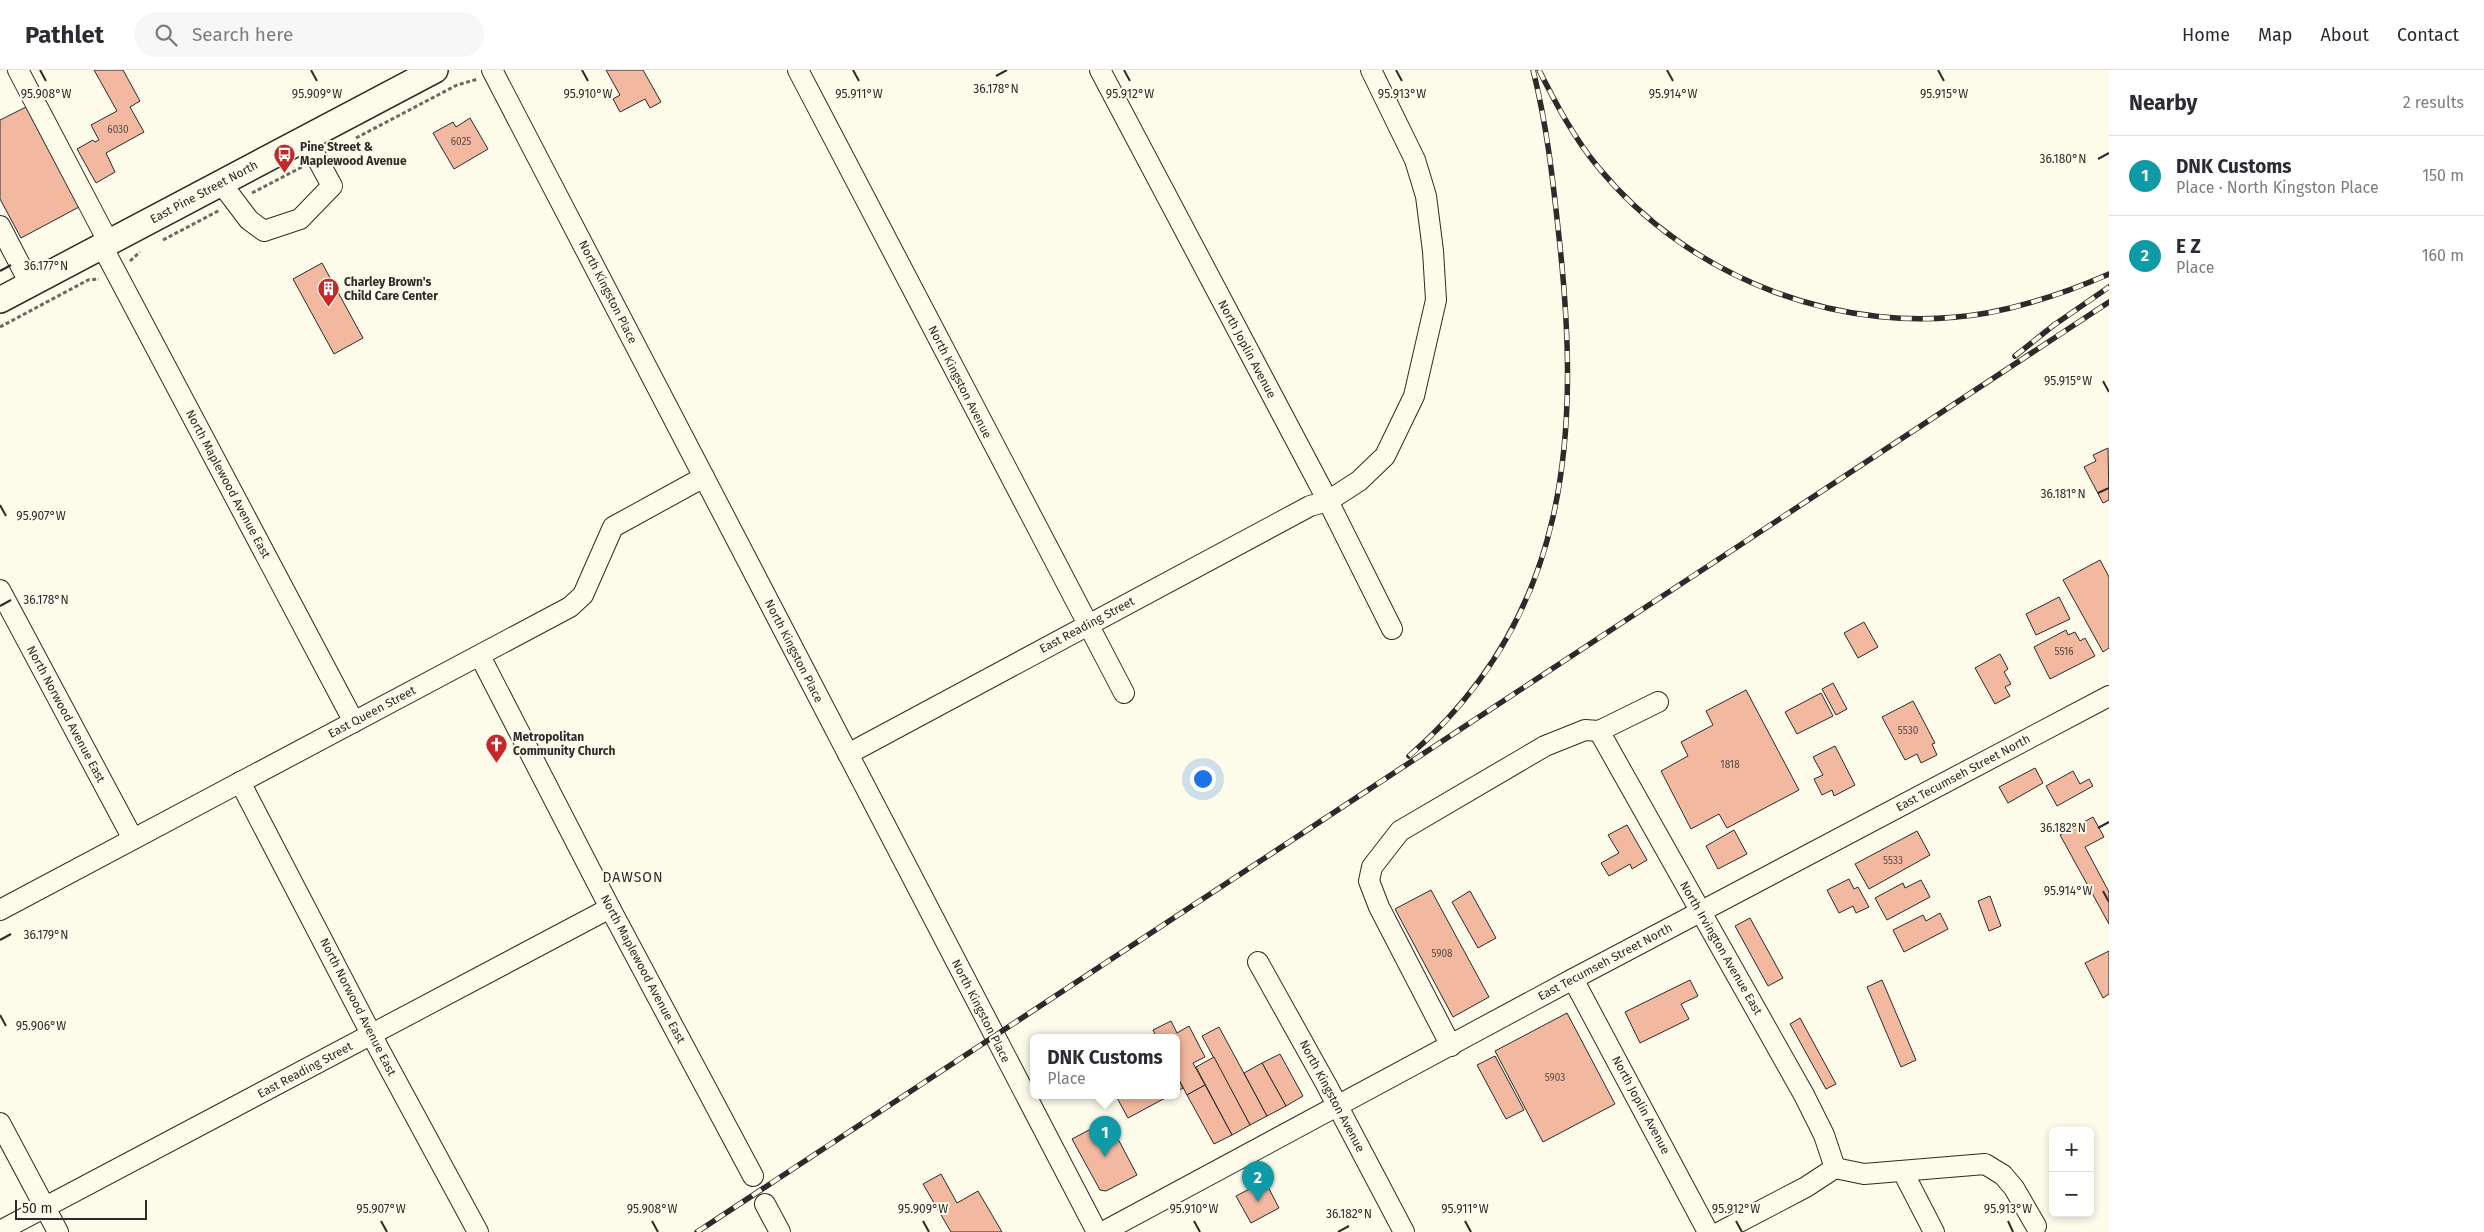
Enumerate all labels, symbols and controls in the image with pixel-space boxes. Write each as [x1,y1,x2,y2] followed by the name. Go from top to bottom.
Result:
[134,12,484,57] search box
[25,21,104,49] text: Pathlet
[152,21,180,49] icon: search
[192,23,293,46] text: Search here
[2182,24,2230,46] text: Home
[2258,24,2292,46] text: Map
[2320,24,2369,46] text: About
[2397,24,2459,46] text: Contact
[973,82,1019,96] text: 36.178°N
[21,87,71,101] text: 95.908°W
[292,87,342,101] text: 95.909°W
[563,87,613,101] text: 95.910°W
[835,87,883,101] text: 95.911°W
[1106,87,1154,101] text: 95.912°W
[1378,87,1426,101] text: 95.913°W
[1649,87,1697,101] text: 95.914°W
[1920,87,1968,101] text: 95.915°W
[2129,90,2197,116] text: Nearby
[2403,93,2464,112] text: 2 results
[107,124,129,136] house number: 6030
[451,136,471,148] house number: 6025
[300,140,407,168] place label: Pine Street & Maplewood Avenue
[272,142,296,173] bus stop icon: Pine Street & Maplewood Avenue
[2039,152,2087,166] text: 36.180°N
[2176,155,2291,178] text: DNK Customs
[148,158,260,226] street label: East Pine Street North
[2141,166,2149,185] text: 1
[2422,166,2464,185] text: 150 m
[2176,178,2379,197] text: Place · North Kingston Place
[2176,235,2201,258] text: E Z
[576,238,640,346] street label: North Kingston Place
[2141,246,2149,265] text: 2
[2422,246,2464,265] text: 160 m
[2176,258,2215,277] text: Place
[24,259,68,273] text: 36.177°N
[344,275,438,303] place label: Charley Brown's Child Care Center
[316,277,340,308] building icon: Charley Brown's Child Care Center
[1215,298,1279,400] street label: North Joplin Avenue
[925,323,995,441] street label: North Kingston Avenue
[2044,374,2092,388] text: 95.915°W
[183,407,273,561] street label: North Maplewood Avenue East
[2040,487,2086,501] text: 36.181°N
[16,509,66,523] text: 95.907°W
[23,593,69,607] text: 36.178°N
[1037,594,1137,656] street label: East Reading Street
[762,597,826,705] street label: North Kingston Place
[24,643,108,785] street label: North Norwood Avenue East
[2054,646,2074,658] house number: 5516
[326,683,419,741] street label: East Queen Street
[1898,725,1919,737] house number: 5530
[513,730,616,758] place label: Metropolitan Community Church
[485,732,509,763] church icon: Metropolitan Community Church
[1893,732,2033,814] street label: East Tecumseh Street North
[1720,759,1740,771] house number: 1818
[1190,766,1216,792] your location
[2040,821,2086,835] text: 36.182°N
[1883,855,1903,867] house number: 5533
[602,869,664,886] district label: DAWSON
[1677,879,1765,1018] street label: North Irvington Avenue East
[2044,884,2092,898] text: 95.914°W
[598,892,688,1046] street label: North Maplewood Avenue East
[1535,921,1675,1003] street label: East Tecumseh Street North
[23,928,69,942] text: 36.179°N
[317,936,399,1079] street label: North Norwood Avenue East
[1431,948,1453,960] house number: 5908
[949,957,1013,1065] street label: North Kingston Place
[16,1019,66,1033] text: 95.906°W
[1030,1034,1180,1099] popup
[1297,1038,1367,1154] street label: North Kingston Avenue
[255,1039,355,1101] street label: East Reading Street
[1047,1046,1163,1069] text: DNK Customs
[1609,1054,1673,1156] street label: North Joplin Avenue
[1047,1069,1086,1088] text: Place
[1545,1072,1565,1084] house number: 5903
[1089,1116,1121,1157] pin: 1
[2049,1127,2094,1217] map controls
[2049,1127,2094,1172] button: +
[1242,1161,1274,1202] pin: 2
[2049,1172,2094,1217] button: −
[15,1197,148,1220] scale bar
[22,1200,53,1217] text: 50 m
[356,1202,406,1216] text: 95.907°W
[627,1202,677,1216] text: 95.908°W
[898,1202,948,1216] text: 95.909°W
[1169,1202,1219,1216] text: 95.910°W
[1441,1202,1489,1216] text: 95.911°W
[1712,1202,1760,1216] text: 95.912°W
[1984,1202,2032,1216] text: 95.913°W
[1326,1207,1372,1221] text: 36.182°N

